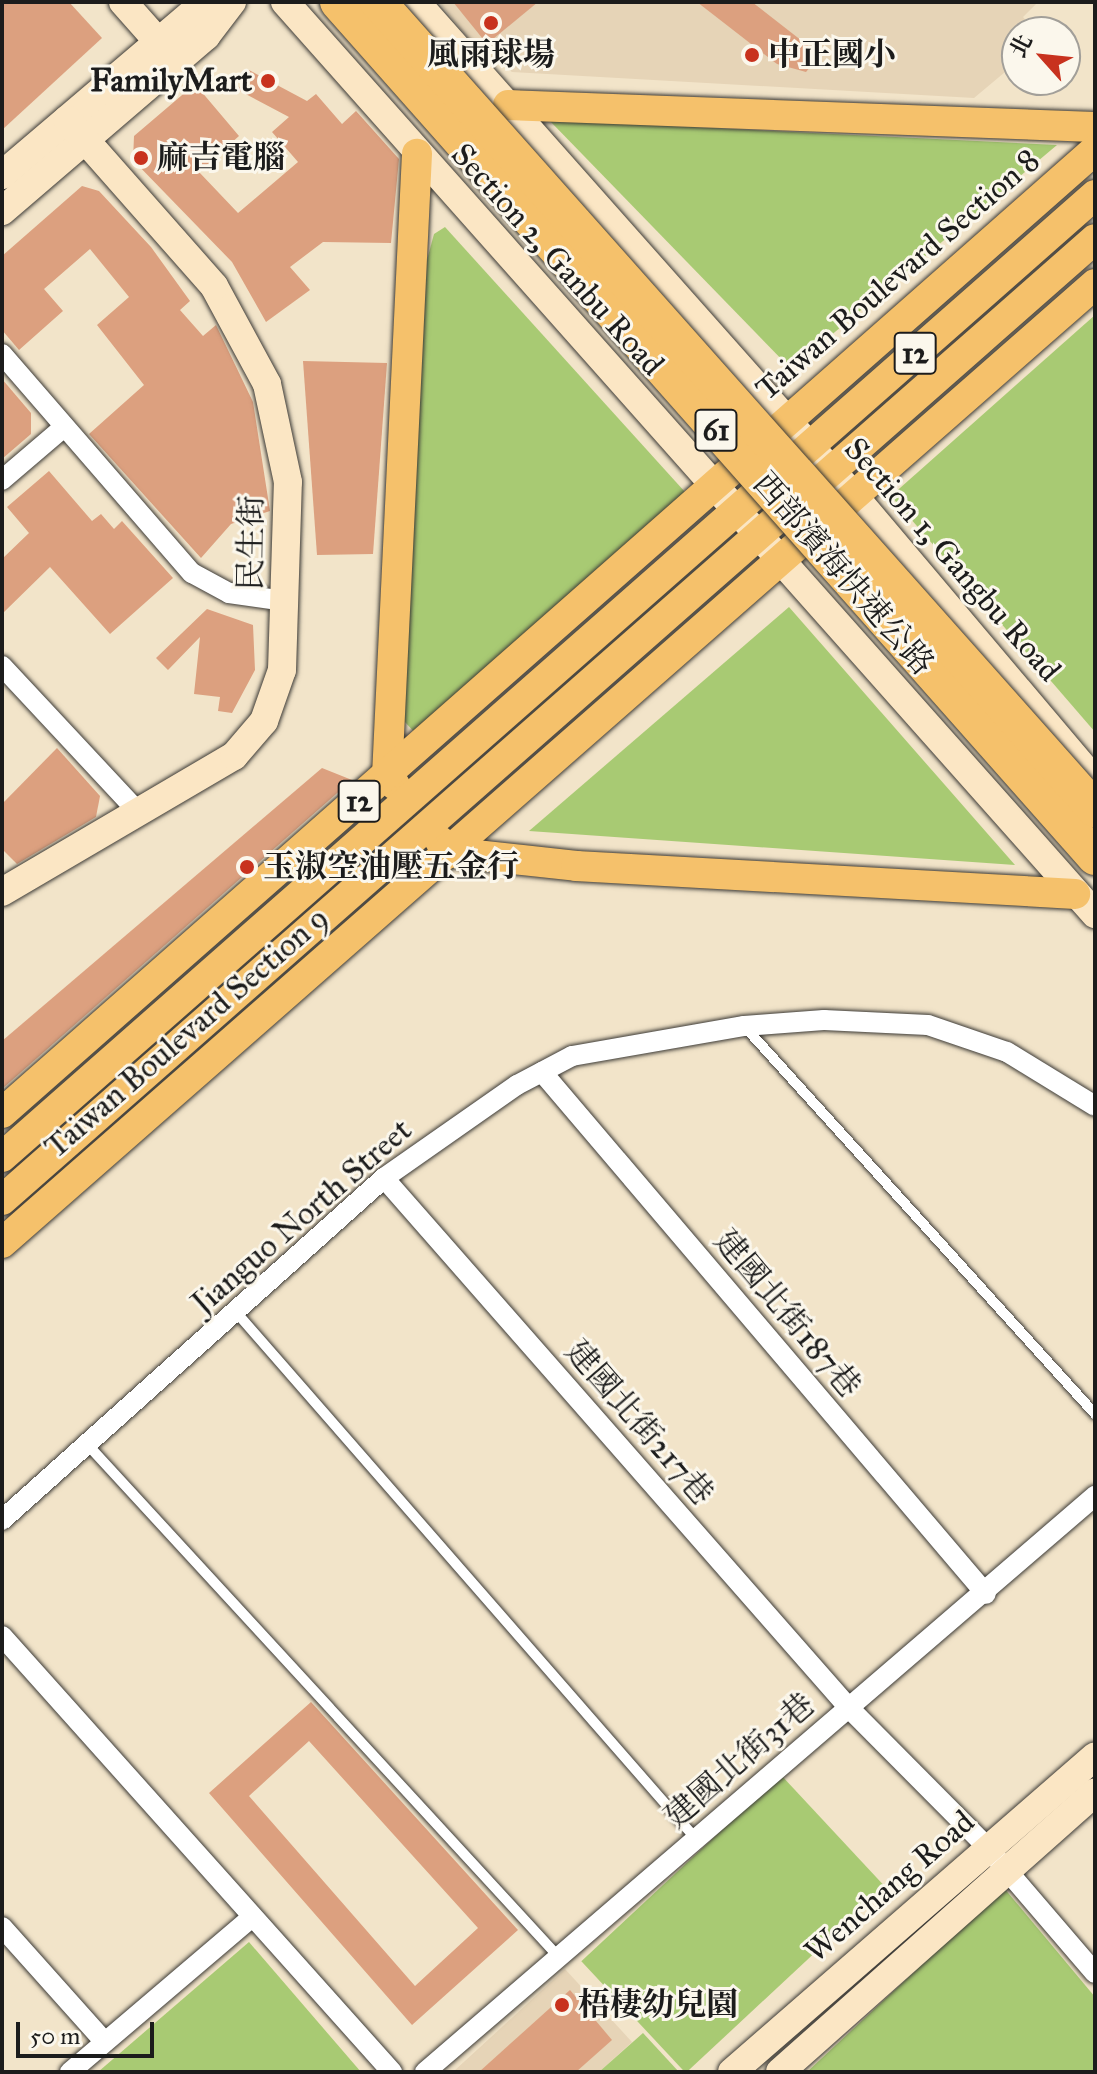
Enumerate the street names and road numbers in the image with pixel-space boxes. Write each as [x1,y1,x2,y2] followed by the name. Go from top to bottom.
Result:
[443,136,671,384] street label: Section 2, Ganbu Road
[748,141,1048,409] street label: Taiwan Boulevard Section 8
[893,327,937,379] road number: 12
[694,404,738,456] road number: 61
[836,430,1068,690] street label: Section 1, Gangbu Road
[745,465,941,683] street label: 西部濱海快速公路
[232,495,272,591] street label: 民生街
[337,775,381,827] road number: 12
[37,899,337,1167] street label: Taiwan Boulevard Section 9
[184,1111,420,1323] street label: Jianguo North Street
[706,1222,868,1406] street label: 建國北街187巷
[557,1333,721,1513] street label: 建國北街217巷
[657,1686,823,1836] street label: 建國北街31巷
[797,1803,983,1971] street label: Wenchang Road

